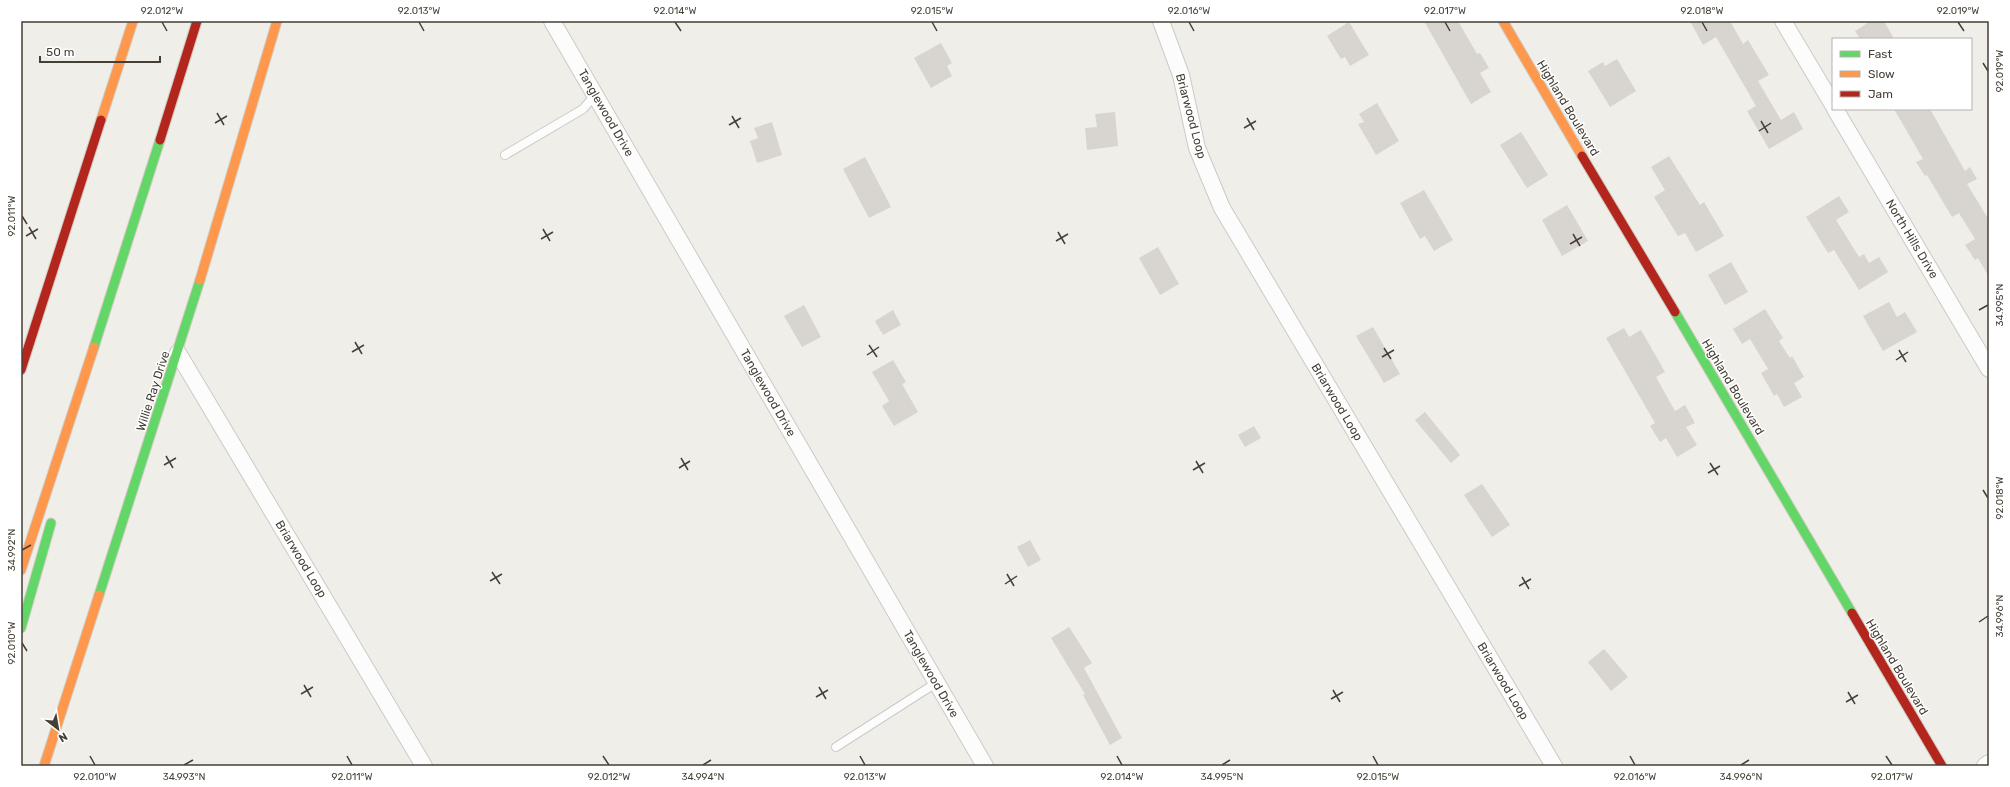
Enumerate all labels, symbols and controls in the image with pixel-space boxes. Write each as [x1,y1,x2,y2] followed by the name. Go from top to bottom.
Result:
[141,5,183,17] text: 92.012°W
[398,5,440,17] text: 92.013°W
[654,5,696,17] text: 92.014°W
[911,5,953,17] text: 92.015°W
[1168,5,1210,17] text: 92.016°W
[1424,5,1466,17] text: 92.017°W
[1680,5,1724,17] text: 92.018°W
[1937,5,1979,17] text: 92.019°W
[40,38,160,64] scale bar
[1832,38,1972,110] legend
[46,45,74,59] text: 50 m
[1868,47,1892,61] text: Fast
[1994,50,2006,92] text: 92.019°W
[1534,58,1602,158] street label: Highland Boulevard
[575,67,637,159] street label: Tanglewood Drive
[1868,67,1895,81] text: Slow
[1173,72,1209,160] street label: Briarwood Loop
[1868,87,1893,101] text: Jam
[6,196,18,236] text: 92.011°W
[1883,197,1941,281] street label: North Hills Drive
[1994,284,2006,326] text: 34.995°N
[1699,337,1767,437] street label: Highland Boulevard
[737,347,799,439] street label: Tanglewood Drive
[133,349,173,433] street label: Willie Ray Drive
[1308,361,1366,443] street label: Briarwood Loop
[1994,476,2006,520] text: 92.018°W
[272,518,330,600] street label: Briarwood Loop
[6,529,18,571] text: 34.992°N
[1994,595,2006,637] text: 34.996°N
[1863,617,1931,717] street label: Highland Boulevard
[6,621,18,665] text: 92.010°W
[900,628,962,720] street label: Tanglewood Drive
[1474,640,1532,722] street label: Briarwood Loop
[38,709,78,749] north arrow
[56,730,70,745] text: N
[73,771,117,783] text: 92.010°W
[163,771,205,783] text: 34.993°N
[332,771,372,783] text: 92.011°W
[588,771,630,783] text: 92.012°W
[682,771,724,783] text: 34.994°N
[844,771,886,783] text: 92.013°W
[1101,771,1143,783] text: 92.014°W
[1201,771,1243,783] text: 34.995°N
[1357,771,1399,783] text: 92.015°W
[1614,771,1656,783] text: 92.016°W
[1720,771,1762,783] text: 34.996°N
[1871,771,1913,783] text: 92.017°W

